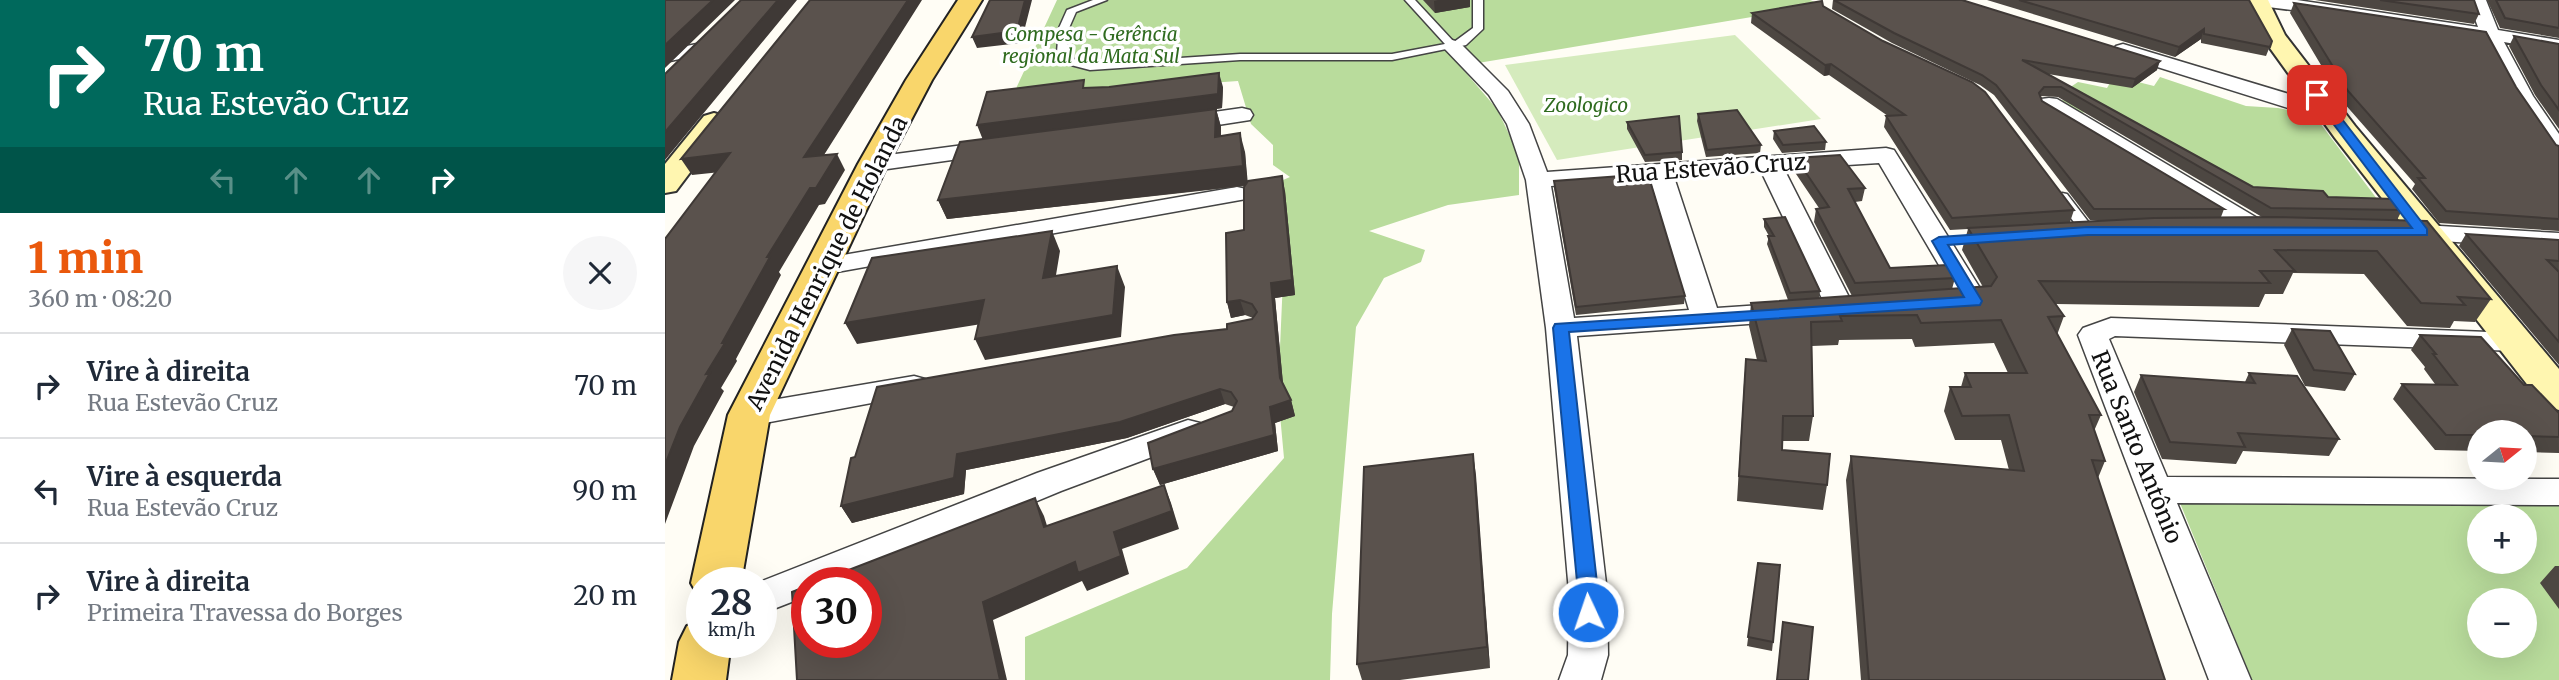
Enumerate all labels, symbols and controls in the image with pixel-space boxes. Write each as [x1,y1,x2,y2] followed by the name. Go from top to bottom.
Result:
[1002,22,1180,68] park label: Compesa - Gerência regional da Mata Sul
[143,23,264,84] text: 70 m
[28,28,119,119] icon: right
[2287,65,2347,125] pin
[2298,76,2336,114] icon: arrive
[143,84,409,124] text: Rua Estevão Cruz
[1543,93,1628,117] park label: Zoologico
[739,111,914,416] street label: Avenida Henrique de Holanda
[1615,146,1807,189] street label: Rua Estevão Cruz
[204,161,242,199] icon: left
[277,161,315,199] icon: ahead
[350,161,388,199] icon: ahead
[423,161,461,199] icon: right
[28,232,143,284] text: 1 min
[563,236,637,310] button: close
[28,284,172,313] text: 360 m · 08:20
[2086,346,2189,548] street label: Rua Santo Antônio
[87,355,250,388] text: Vire à direita
[28,367,66,405] icon: right
[574,369,637,402] text: 70 m
[87,388,278,417] text: Rua Estevão Cruz
[2467,420,2537,490] north arrow
[2467,420,2537,658] map controls
[87,460,282,493] text: Vire à esquerda
[28,472,66,510] icon: left
[573,474,637,507] text: 90 m
[87,493,278,522] text: Rua Estevão Cruz
[2467,504,2537,574] button: +
[87,565,250,598] text: Vire à direita
[791,567,882,658] speed limit sign: 30
[1551,575,1625,649] position arrow
[28,577,66,615] icon: right
[573,579,637,612] text: 20 m
[710,581,753,625] text: 28
[2467,588,2537,658] button: −
[87,598,403,627] text: Primeira Travessa do Borges
[708,618,755,641] text: km/h

